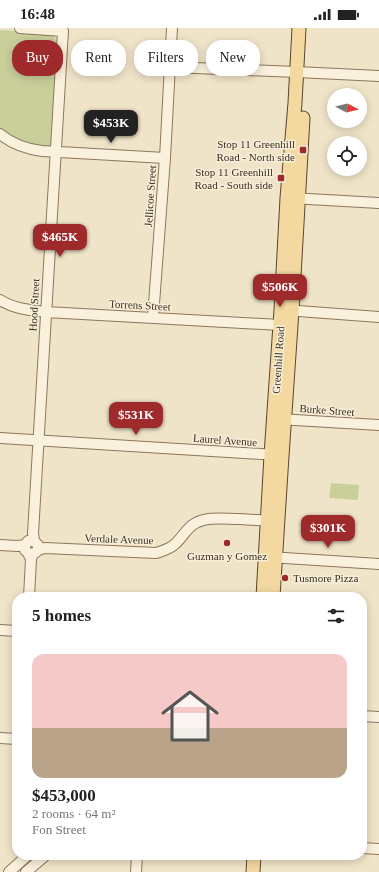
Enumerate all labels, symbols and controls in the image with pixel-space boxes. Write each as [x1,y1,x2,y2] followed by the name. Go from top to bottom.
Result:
[20,6,55,22] text: 16:48
[12,40,63,76] chip: Buy
[71,40,126,76] chip: Rent
[134,40,198,76] chip: Filters
[206,40,260,76] chip: New
[327,88,367,128] north arrow
[327,88,367,176] map controls
[83,110,139,144] pin: $453K
[93,115,129,130] text: $453K
[327,136,367,176] button: locate
[216,138,295,163] place label: Stop 11 Greenhill Road - North side
[298,145,308,155] marker: Stop 11 Greenhill Road - North side
[142,165,158,227] street label: Jellicoe Street
[194,166,273,191] place label: Stop 11 Greenhill Road - South side
[276,173,286,183] marker: Stop 11 Greenhill Road - South side
[32,224,88,258] pin: $465K
[42,229,78,244] text: $465K
[252,274,308,308] pin: $506K
[27,278,41,332] street label: Hood Street
[262,279,298,294] text: $506K
[109,297,171,313] street label: Torrens Street
[270,325,286,394] street label: Greenhill Road
[108,402,164,436] pin: $531K
[299,402,355,418] street label: Burke Street
[118,407,154,422] text: $531K
[193,432,258,448] street label: Laurel Avenue
[300,515,356,549] pin: $301K
[310,520,346,535] text: $301K
[84,532,154,546] street label: Verdale Avenue
[222,538,232,548] marker: Guzman y Gomez
[187,550,267,562] place label: Guzman y Gomez
[293,572,358,584] place label: Tusmore Pizza
[280,573,290,583] marker: Tusmore Pizza
[325,605,347,627] icon: filters
[32,606,91,625] text: 5 homes
[154,680,226,752] icon: home
[32,786,96,805] text: $453,000
[32,806,115,821] text: 2 rooms · 64 m²
[32,822,86,837] text: Fon Street

